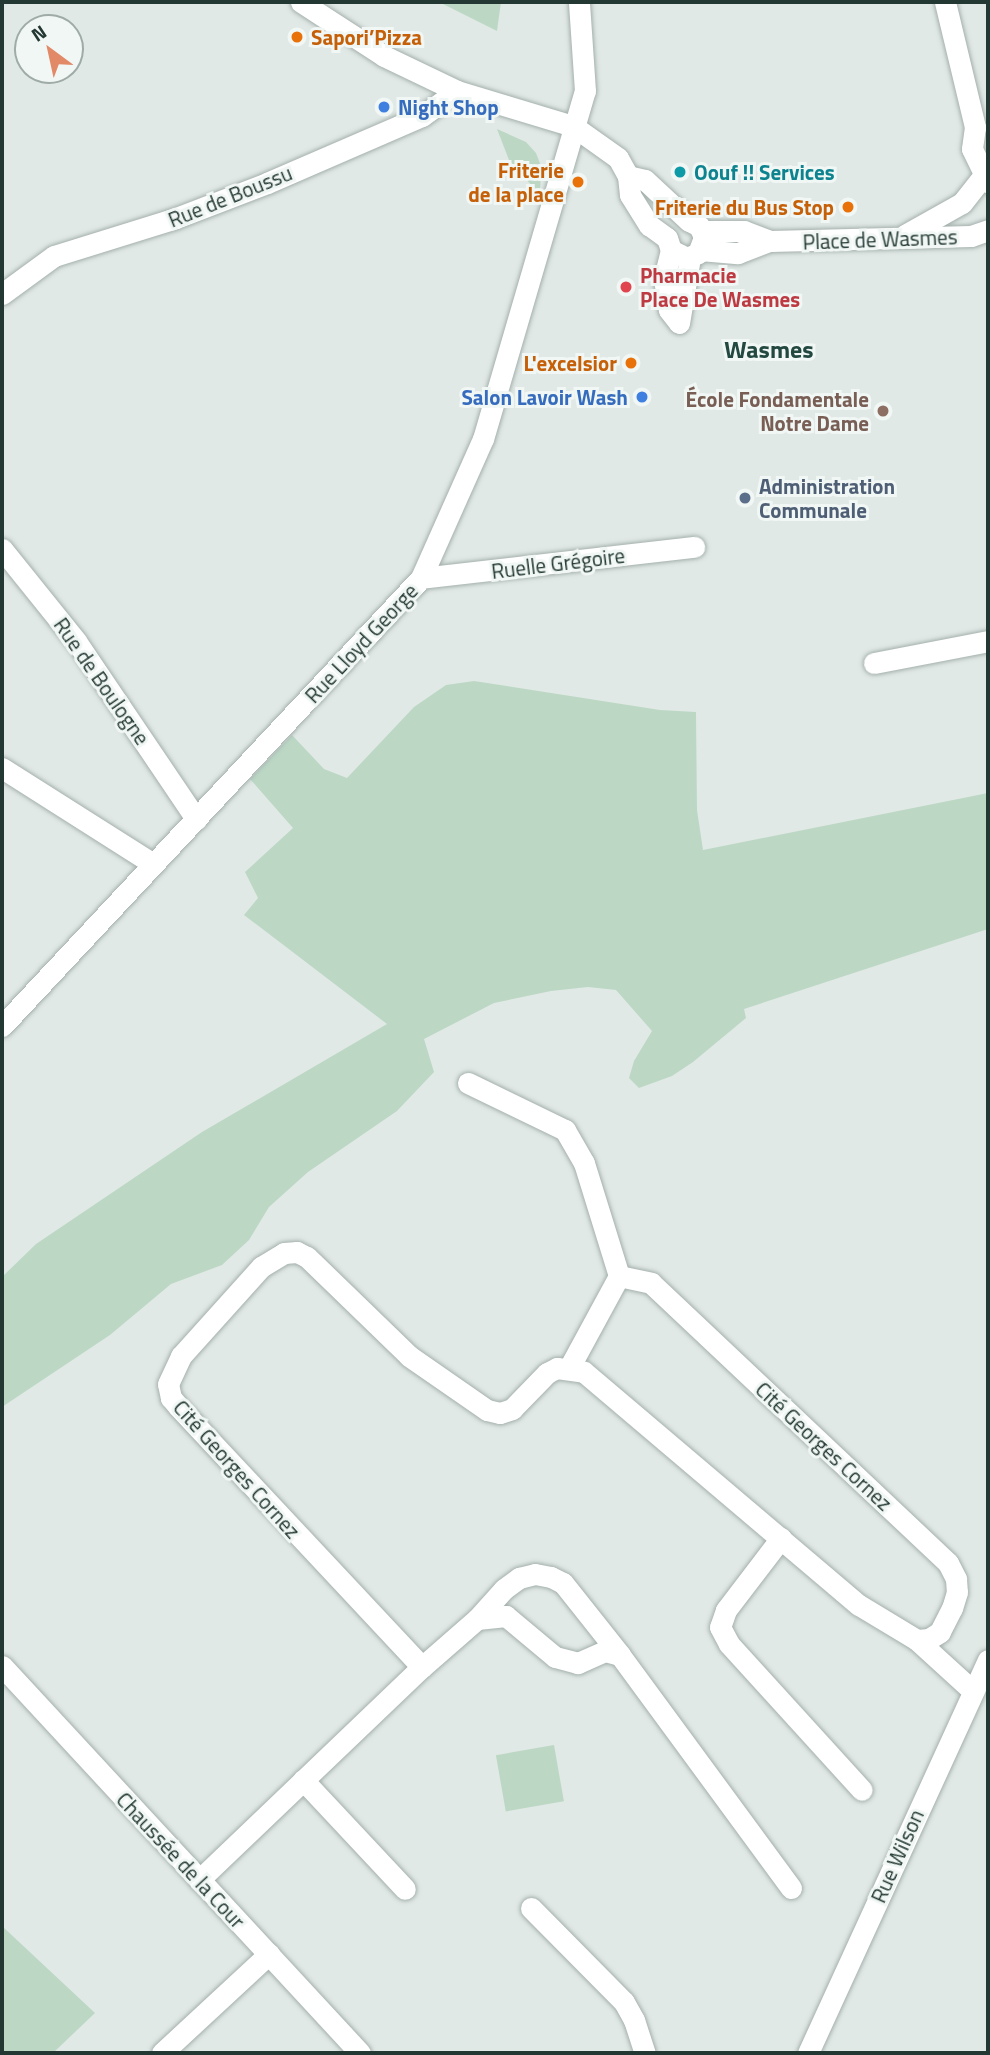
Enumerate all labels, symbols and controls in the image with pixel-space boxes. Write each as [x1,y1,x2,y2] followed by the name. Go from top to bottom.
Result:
[14,14,84,84] north arrow
[25,17,52,48] text: N
[311,24,422,50] place label: Sapori’Pizza
[289,29,305,45] marker: Sapori’Pizza
[398,94,499,120] place label: Night Shop
[376,99,392,115] marker: Night Shop
[468,157,564,207] place label: Friterie de la place
[694,159,835,185] place label: Oouf !! Services
[164,160,296,232] street label: Rue de Boussu
[672,164,688,180] marker: Oouf !! Services
[570,174,586,190] marker: Friterie de la place
[655,194,834,220] place label: Friterie du Bus Stop
[840,199,856,215] marker: Friterie du Bus Stop
[802,224,958,254] street label: Place de Wasmes
[640,262,800,312] place label: Pharmacie Place De Wasmes
[618,279,634,295] marker: Pharmacie Place De Wasmes
[724,336,814,364] district label: Wasmes
[523,350,617,376] place label: L'excelsior
[623,355,639,371] marker: L'excelsior
[461,384,628,410] place label: Salon Lavoir Wash
[686,386,869,436] place label: École Fondamentale Notre Dame
[634,389,650,405] marker: Salon Lavoir Wash
[875,403,891,419] marker: École Fondamentale Notre Dame
[759,473,895,523] place label: Administration Communale
[737,490,753,506] marker: Administration Communale
[490,542,626,584] street label: Ruelle Grégoire
[299,578,423,708] street label: Rue Lloyd George
[49,613,155,749] street label: Rue de Boulogne
[751,1376,897,1516] street label: Cité Georges Cornez
[168,1395,306,1543] street label: Cité Georges Cornez
[112,1787,250,1933] street label: Chaussée de la Cour
[865,1805,929,1907] street label: Rue Wilson

